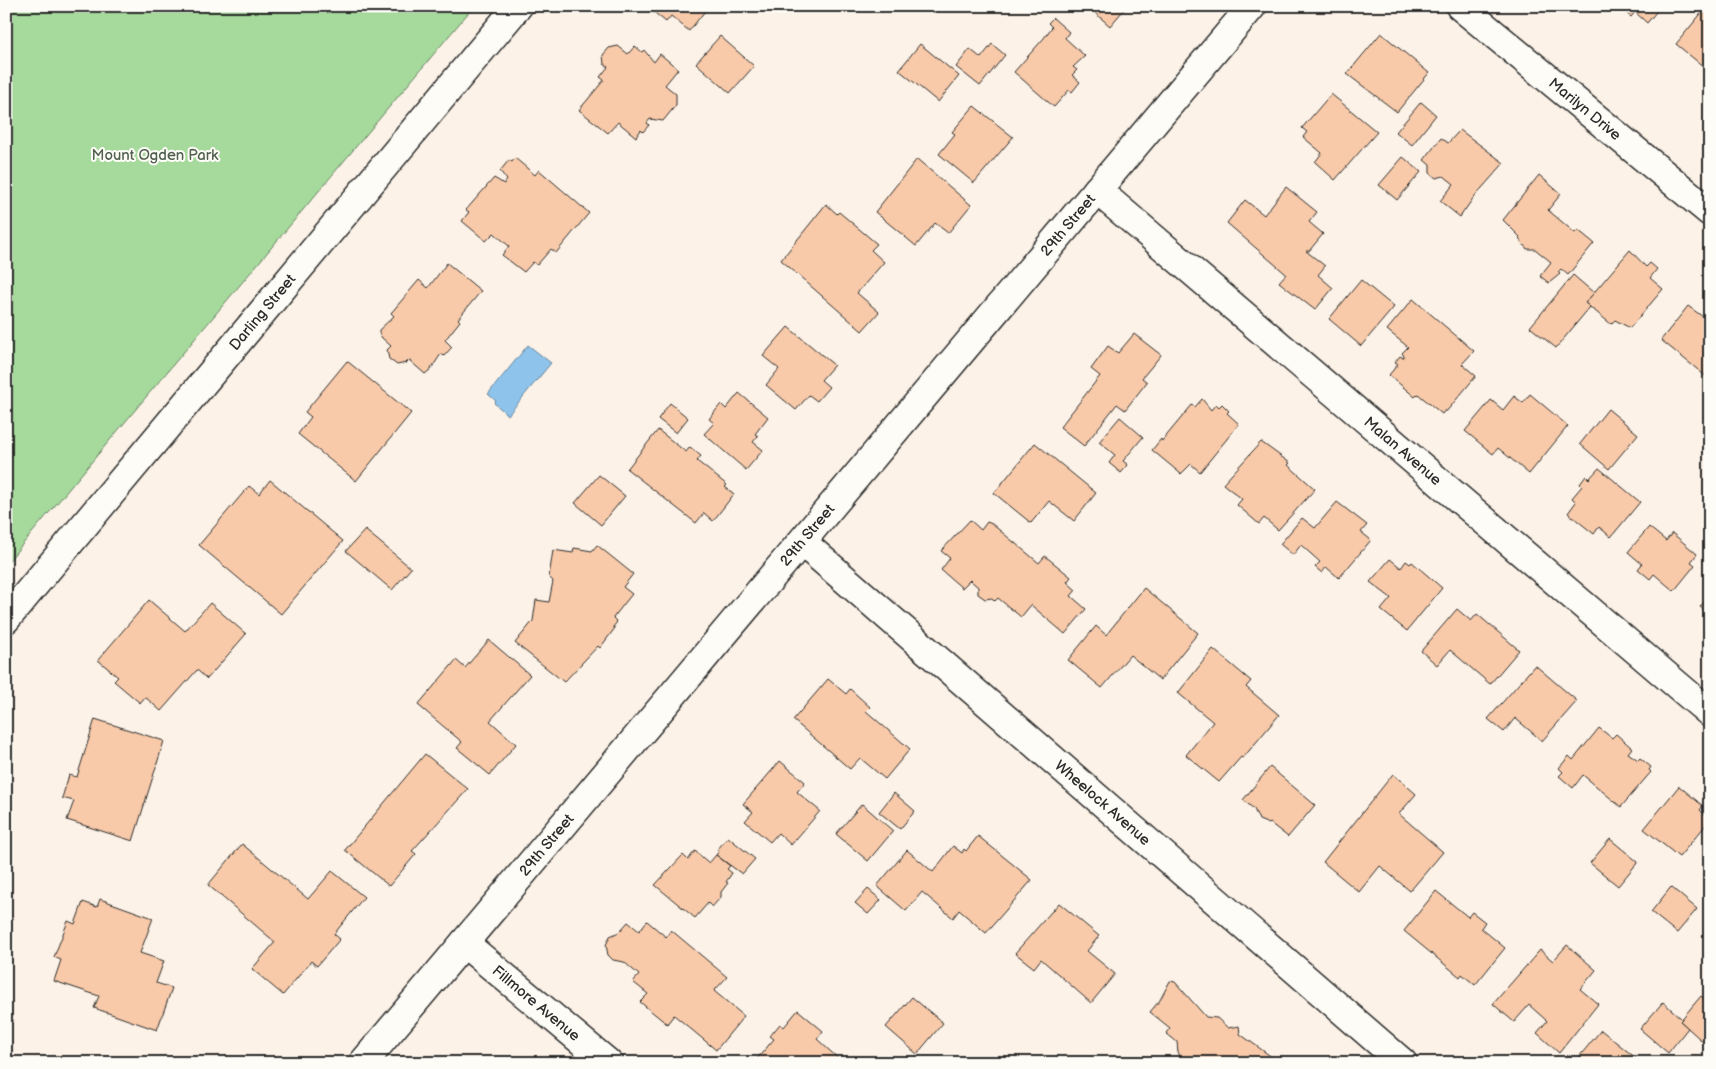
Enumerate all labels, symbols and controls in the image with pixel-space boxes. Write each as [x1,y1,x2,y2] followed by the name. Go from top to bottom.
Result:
[1545,74,1625,145] street label: Marilyn Drive
[92,146,219,165] park label: Mount Ogden Park
[1037,190,1100,260] street label: 29th Street
[225,270,300,354] street label: Darling Street
[1360,413,1445,490] street label: Malan Avenue
[776,500,839,570] street label: 29th Street
[1051,756,1154,850] street label: Wheelock Avenue
[515,810,579,880] street label: 29th Street
[488,961,584,1046] street label: Fillmore Avenue

